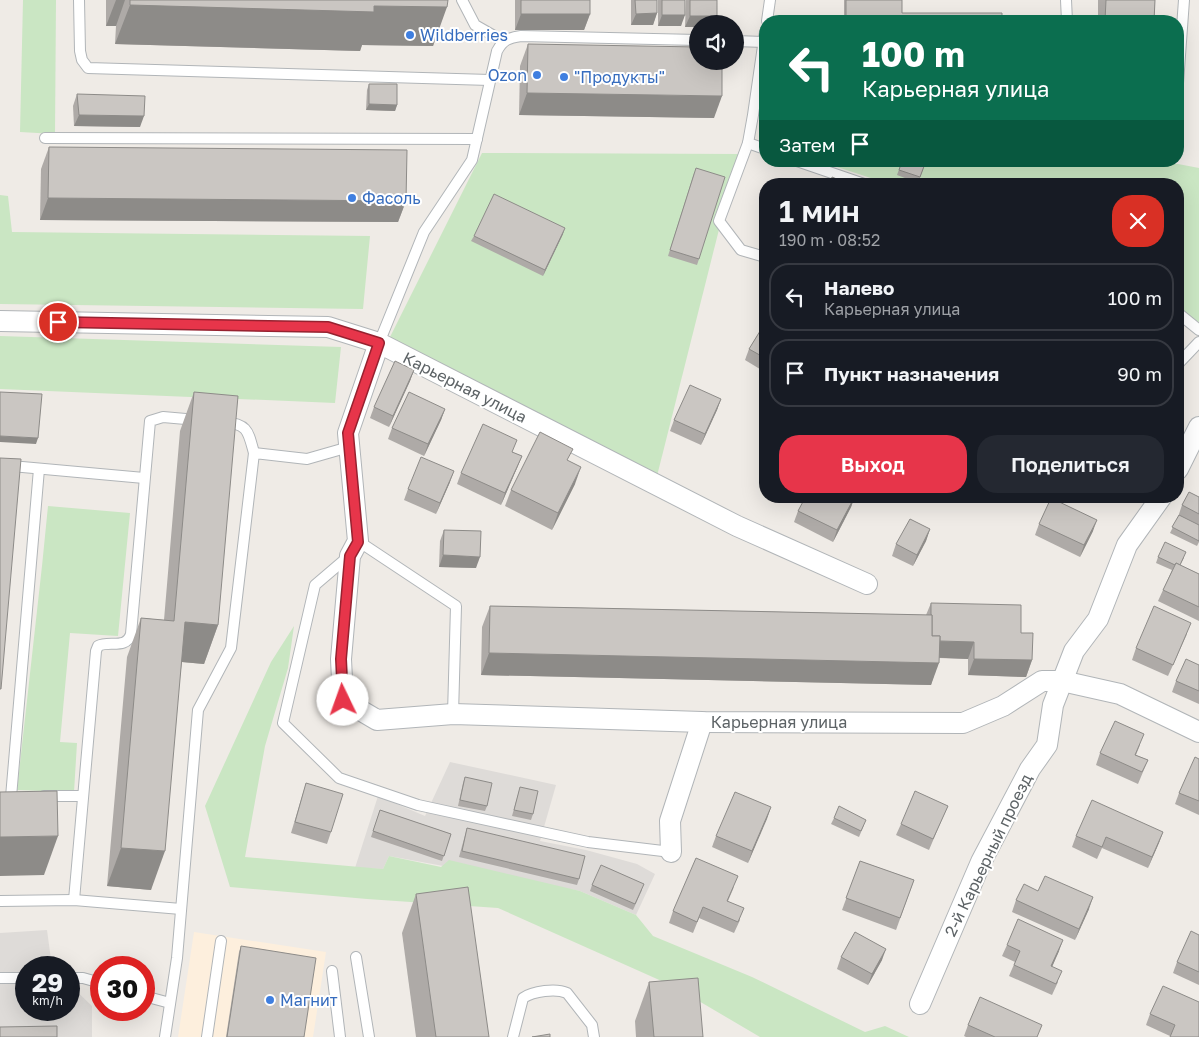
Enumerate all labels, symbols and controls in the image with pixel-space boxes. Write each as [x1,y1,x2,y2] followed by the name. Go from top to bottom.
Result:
[689,15,744,70] map controls
[689,15,744,70] button: sound
[420,25,508,45] place label: Wildberries
[404,29,416,41] marker: Wildberries
[862,33,965,75] text: 100 m
[779,35,844,100] icon: left
[488,65,527,85] place label: Ozon
[574,67,665,87] place label: "Продукты"
[531,69,543,81] marker: Ozon
[558,71,570,83] marker: "Продукты"
[862,75,1050,102] text: Карьерная улица
[846,130,874,158] icon: arrive
[779,133,836,156] text: Затем
[362,188,421,208] place label: Фасоль
[346,192,358,204] marker: Фасоль
[779,193,860,229] text: 1 мин
[1112,195,1164,247] button: close
[779,230,880,250] text: 190 m · 08:52
[824,276,894,299] text: Налево
[781,283,809,311] icon: left
[1108,286,1162,309] text: 100 m
[824,299,960,319] text: Карьерная улица
[37,301,79,343] pin
[44,308,72,336] icon: arrive
[400,347,530,427] street label: Карьерная улица
[781,359,809,387] icon: arrive
[824,362,999,385] text: Пункт назначения
[1117,362,1162,385] text: 90 m
[779,435,967,493] button: Выход
[977,435,1164,493] button: Поделиться
[316,673,368,725] position arrow
[711,712,847,732] street label: Карьерная улица
[940,770,1036,940] street label: 2-й Карьерный проезд
[90,956,155,1021] speed limit sign: 30
[32,967,63,998] text: 29
[280,990,338,1010] place label: Магнит
[32,993,63,1008] text: km/h
[264,994,276,1006] marker: Магнит

